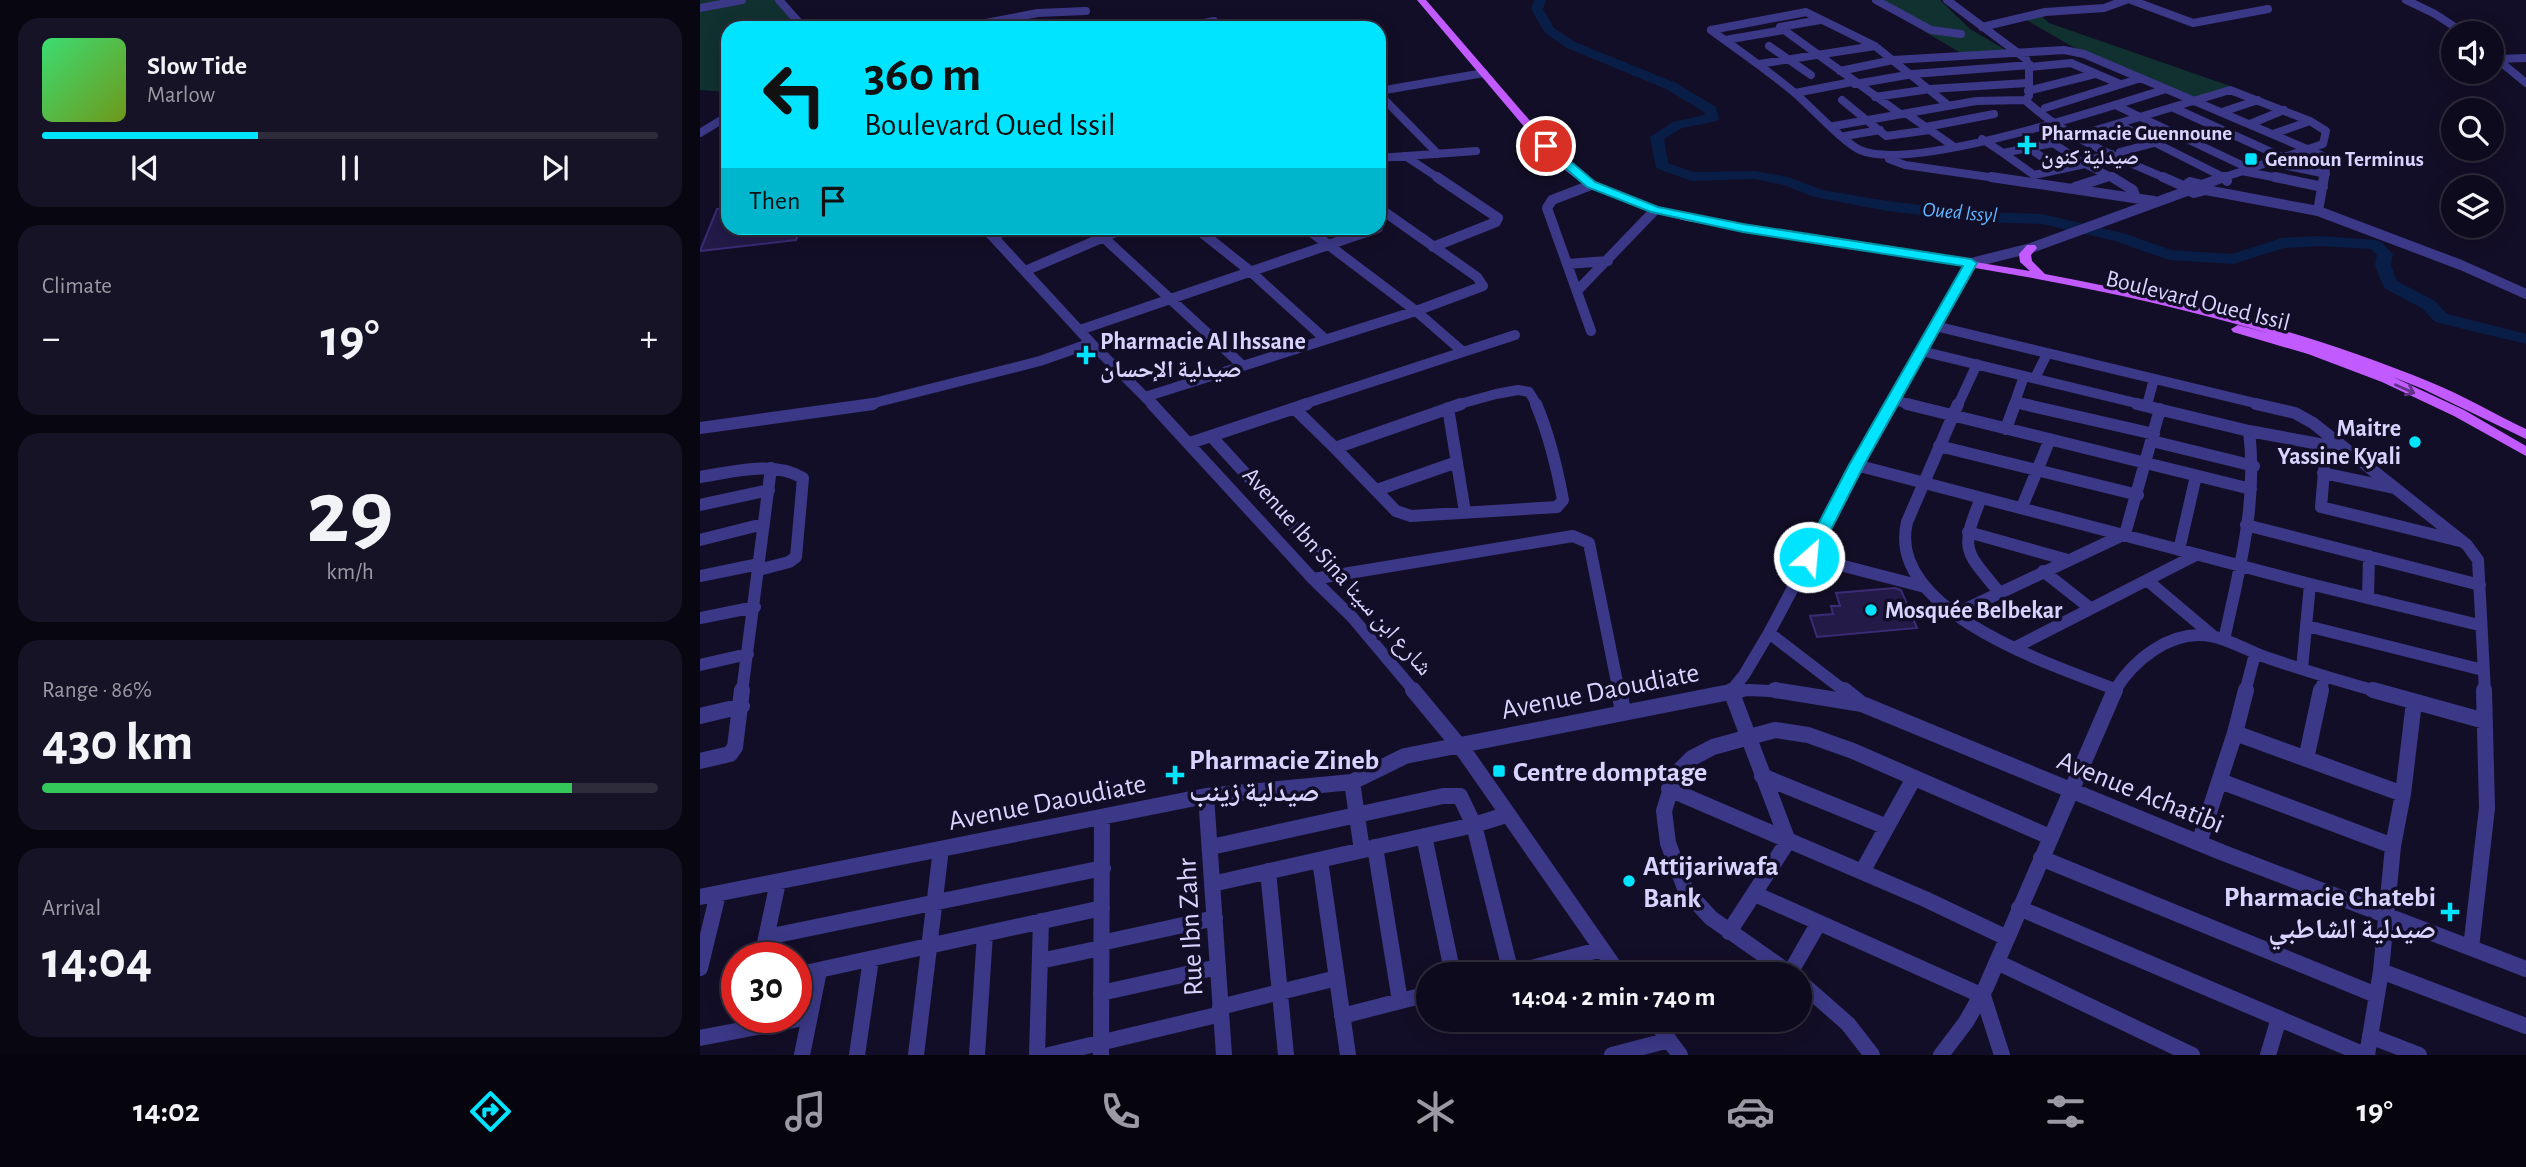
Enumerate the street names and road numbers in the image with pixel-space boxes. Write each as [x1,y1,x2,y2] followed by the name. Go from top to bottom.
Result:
[2103,266,2292,335] street label: Boulevard Oued Issil
[1236,463,1437,682] street label: Avenue Ibn Sina شارع ابن سينا
[1499,659,1702,725] street label: Avenue Daoudiate
[2053,747,2228,839] street label: Avenue Achatibi
[946,770,1149,836] street label: Avenue Daoudiate
[1173,857,1209,997] street label: Rue Ibn Zahr

